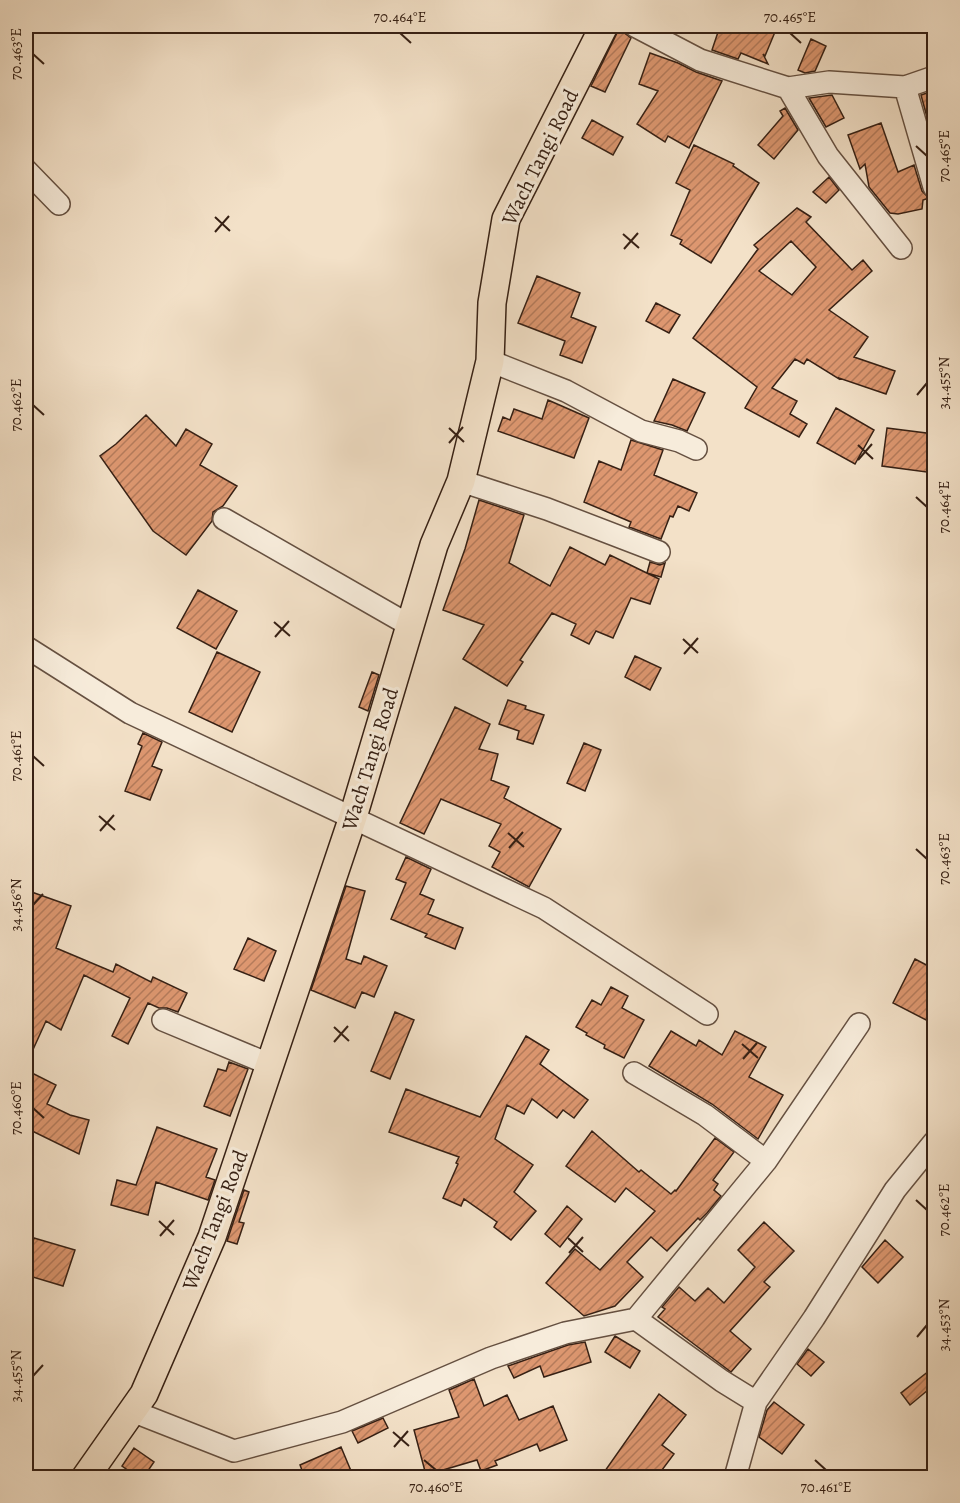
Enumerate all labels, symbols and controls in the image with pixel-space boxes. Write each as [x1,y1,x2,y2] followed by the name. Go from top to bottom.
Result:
[374,7,426,27] text: 70.464°E
[764,7,816,27] text: 70.465°E
[6,28,26,80] text: 70.463°E
[495,84,585,231] street label: Wach Tangi Road
[934,130,954,182] text: 70.465°E
[934,356,954,409] text: 34.455°N
[6,378,26,432] text: 70.462°E
[934,481,954,533] text: 70.464°E
[335,683,405,835] street label: Wach Tangi Road
[6,730,26,782] text: 70.461°E
[934,833,954,885] text: 70.463°E
[6,878,26,932] text: 34.456°N
[6,1081,26,1135] text: 70.460°E
[175,1145,255,1295] street label: Wach Tangi Road
[934,1183,954,1237] text: 70.462°E
[934,1299,954,1351] text: 34.453°N
[6,1349,26,1402] text: 34.455°N
[409,1477,463,1497] text: 70.460°E
[800,1477,852,1497] text: 70.461°E

